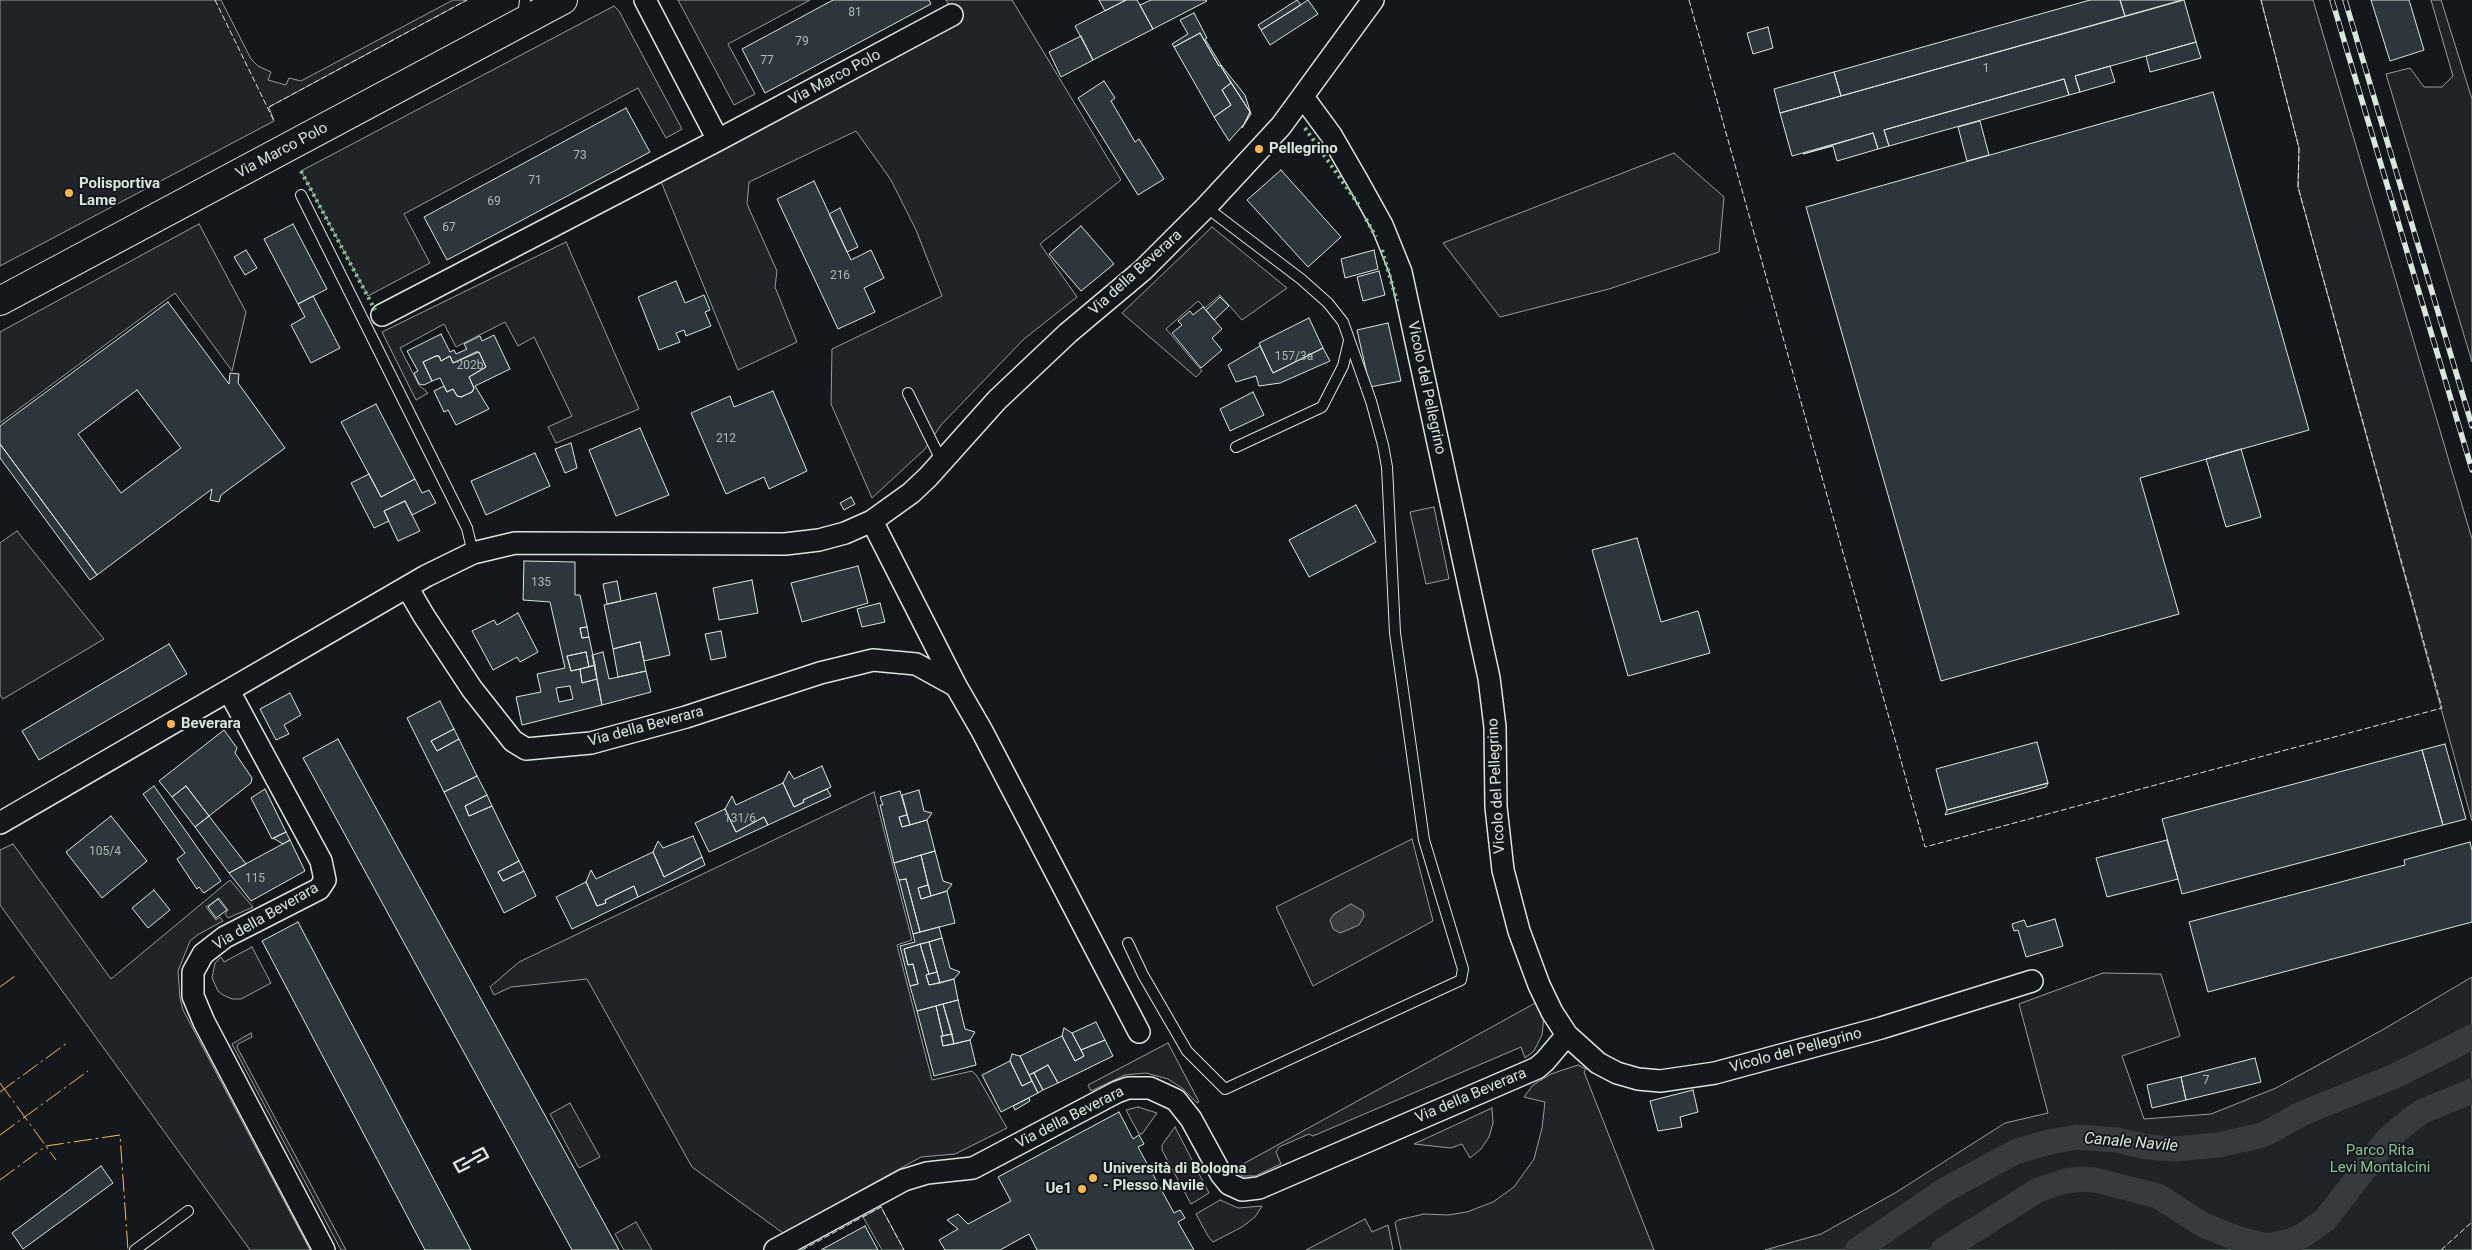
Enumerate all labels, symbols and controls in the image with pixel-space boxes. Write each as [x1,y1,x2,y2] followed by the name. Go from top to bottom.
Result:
[848,6,862,20] house number: 81
[795,35,809,49] house number: 79
[786,46,884,110] street label: Via Marco Polo
[760,54,774,68] house number: 77
[1983,62,1989,76] house number: 1
[233,119,331,183] street label: Via Marco Polo
[1269,140,1338,158] place label: Pellegrino
[1253,143,1265,155] marker: Pellegrino
[573,149,587,163] house number: 73
[528,174,542,188] house number: 71
[79,175,160,210] place label: Polisportiva Lame
[63,187,75,199] marker: Polisportiva Lame
[487,195,501,209] house number: 69
[442,221,456,235] house number: 67
[1086,227,1186,319] street label: Via della Beverara
[830,269,850,283] house number: 216
[1403,320,1449,456] street label: Vicolo del Pellegrino
[1275,350,1313,364] house number: 157/3a
[457,359,483,373] house number: 202b
[716,432,736,446] house number: 212
[531,576,551,590] house number: 135
[586,703,706,751] street label: Via della Beverara
[181,715,241,733] place label: Beverara
[165,718,177,730] marker: Beverara
[1484,718,1510,854] street label: Vicolo del Pellegrino
[724,812,756,826] house number: 131/6
[89,845,121,859] house number: 105/4
[245,872,265,886] house number: 115
[210,879,322,955] street label: Via della Beverara
[1728,1025,1864,1077] street label: Vicolo del Pellegrino
[1413,1064,1529,1128] street label: Via della Beverara
[2203,1074,2209,1088] house number: 7
[1013,1083,1127,1153] street label: Via della Beverara
[2083,1129,2179,1157] water label: Canale Navile
[2330,1142,2430,1177] park label: Parco Rita Levi Montalcini
[1103,1160,1246,1195] place label: Università di Bologna - Plesso Navile
[1087,1172,1099,1184] marker: Università di Bologna - Plesso Navile
[1045,1180,1072,1198] place label: Ue1
[1076,1183,1088,1195] marker: Ue1

